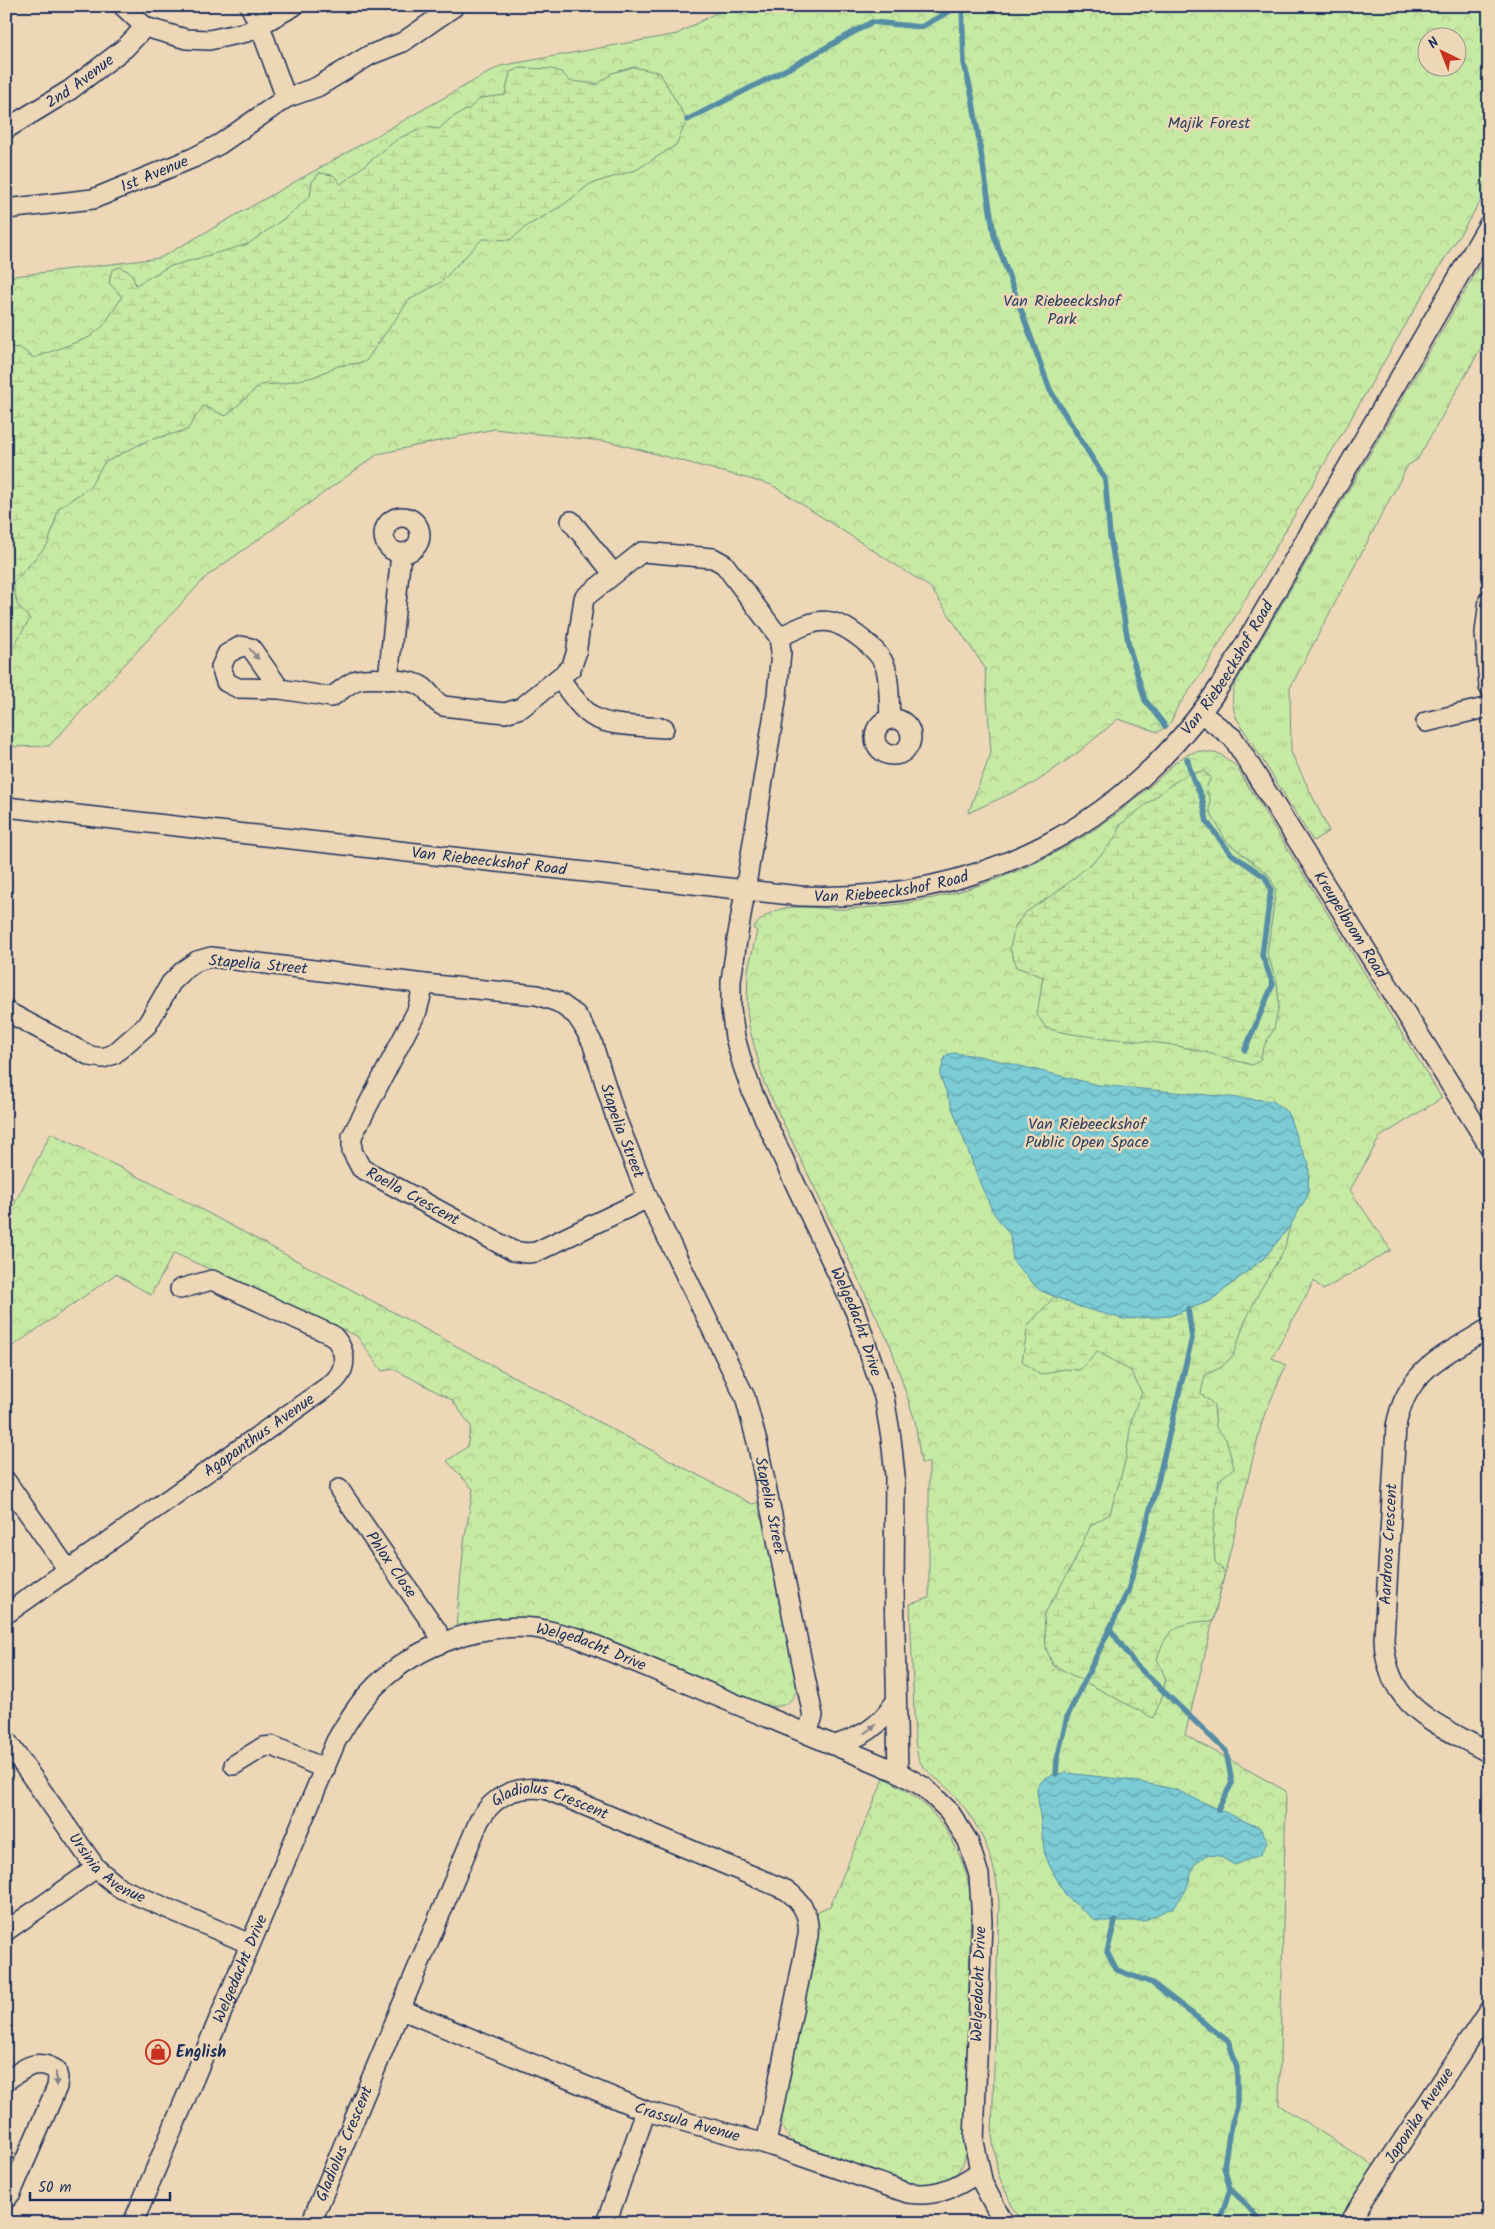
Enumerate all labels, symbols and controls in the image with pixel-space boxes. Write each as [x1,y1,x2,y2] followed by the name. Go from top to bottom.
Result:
[1418,28,1468,78] north arrow
[1423,32,1445,54] text: N
[41,48,120,115] street label: 2nd Avenue
[1167,111,1251,136] park label: Majik Forest
[117,149,192,199] street label: 1st Avenue
[1003,289,1123,332] park label: Van Riebeeckshof Park
[1175,595,1281,741] street label: Van Riebeeckshof Road
[249,647,260,660] one-way arrow
[410,840,569,882] street label: Van Riebeeckshof Road
[814,864,973,909] street label: Van Riebeeckshof Road
[1307,866,1394,984] street label: Kreupelboom Road
[207,948,309,982] street label: Stapelia Street
[593,1080,652,1183] street label: Stapelia Street
[1025,1112,1149,1155] park label: Van Riebeeckshof Public Open Space
[361,1160,465,1232] street label: Roella Crescent
[824,1263,889,1380] street label: Welgedacht Drive
[198,1387,320,1483] street label: Agapanthus Avenue
[748,1454,792,1558] street label: Stapelia Street
[1373,1482,1405,1605] street label: Aardroos Crescent
[359,1526,423,1603] street label: Phlox Close
[534,1616,650,1678] street label: Welgedacht Drive
[863,1724,876,1735] one-way arrow
[485,1776,613,1827] street label: Gladiolus Crescent
[62,1827,150,1910] street label: Ursinia Avenue
[206,1910,274,2027] street label: Welgedacht Drive
[964,1926,994,2042] street label: Welgedacht Drive
[145,2039,171,2065] shop icon: English
[176,2040,226,2065] place label: English
[1378,2062,1460,2169] street label: Japonika Avenue
[52,2072,60,2088] one-way arrow
[309,2081,380,2205] street label: Gladiolus Crescent
[630,2095,743,2149] street label: Crassula Avenue
[30,2169,170,2201] scale bar
[38,2176,72,2200] text: 50 m

